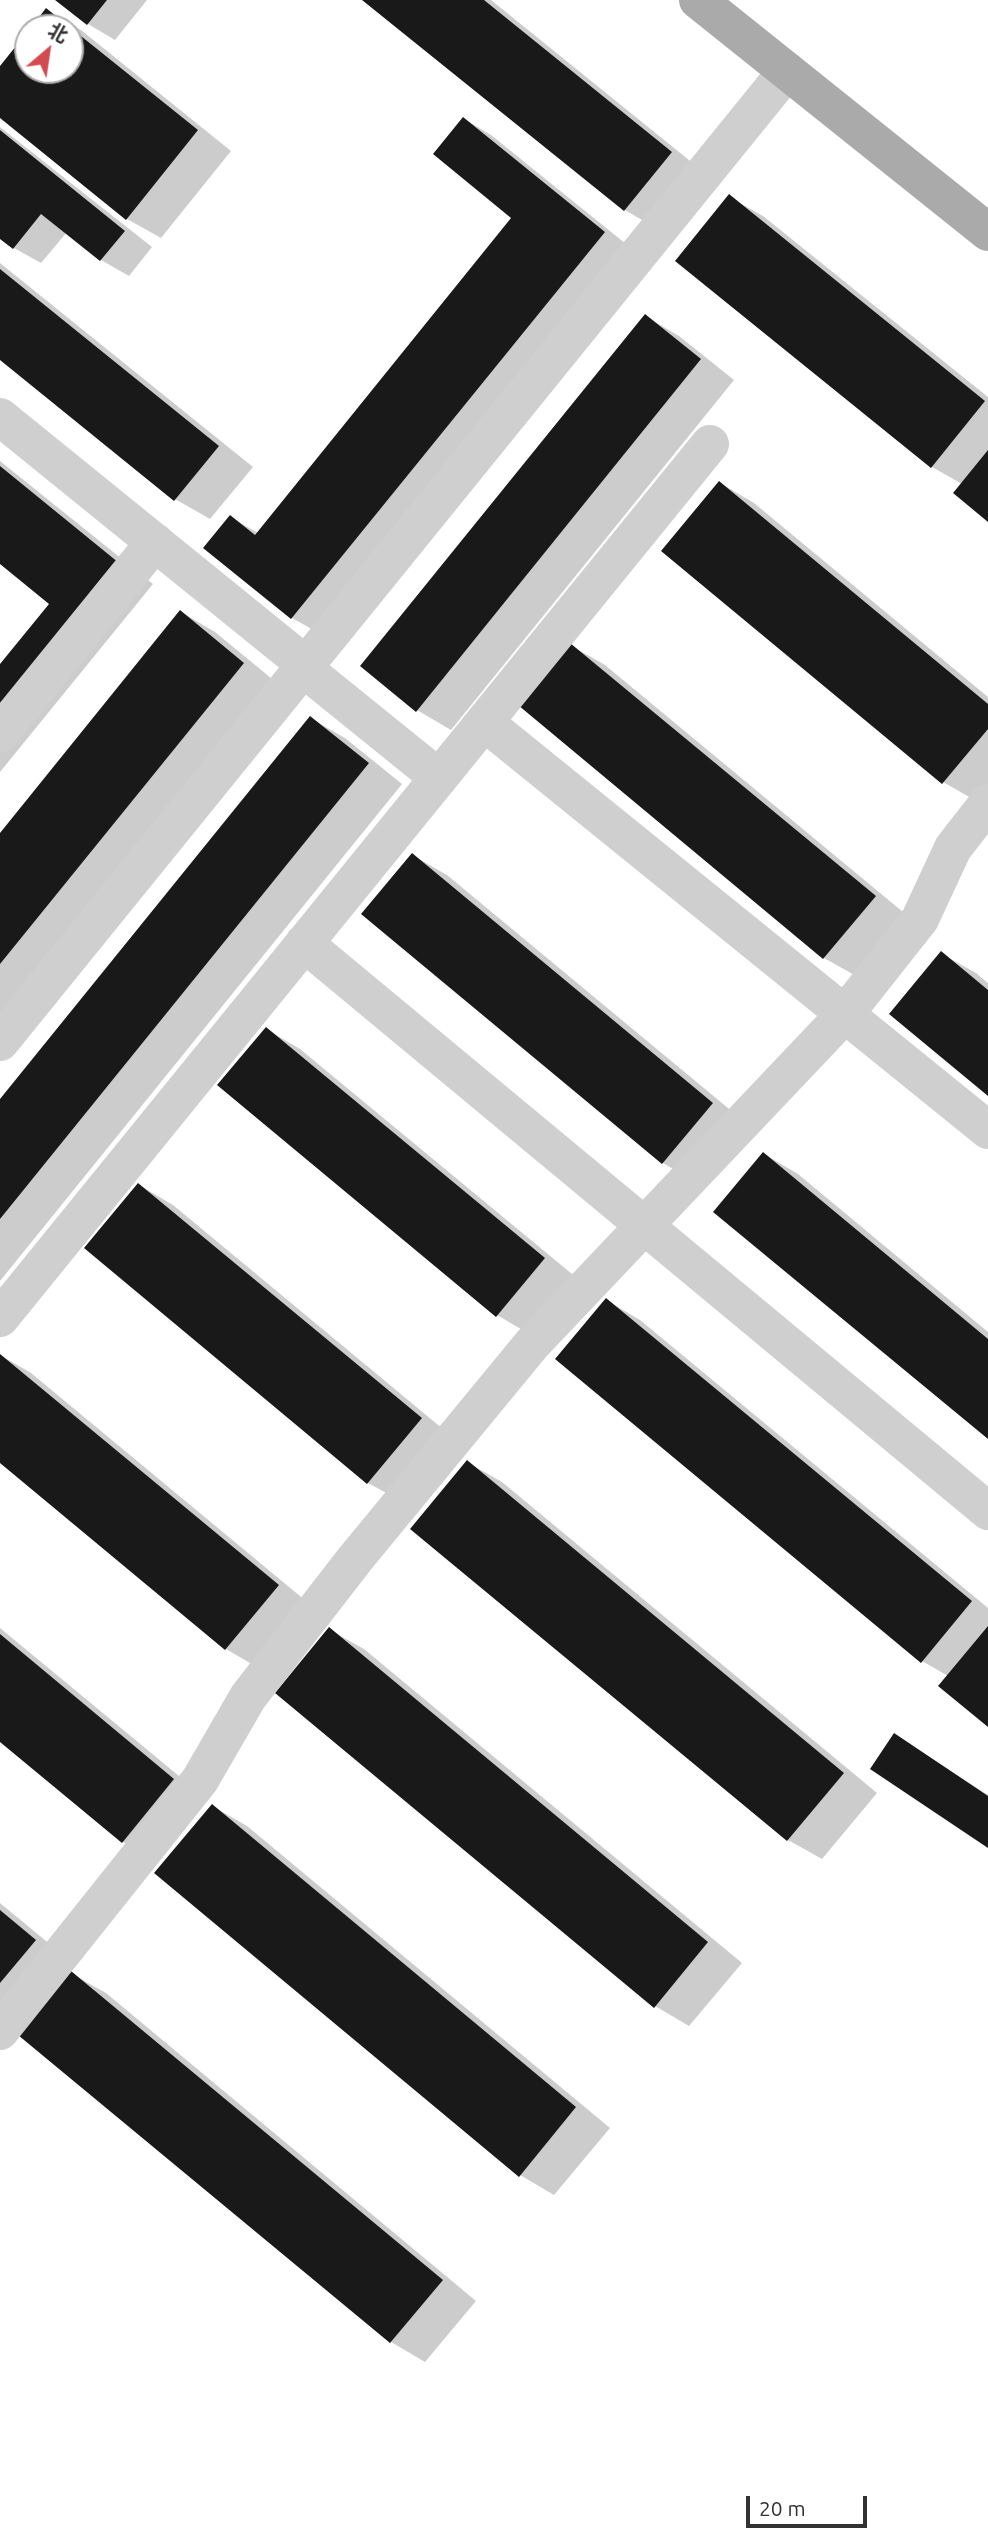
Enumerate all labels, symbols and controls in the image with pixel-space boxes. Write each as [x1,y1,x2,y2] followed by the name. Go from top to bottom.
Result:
[14,14,84,84] north arrow
[45,18,72,47] text: 北
[750,2482,871,2526] scale bar
[759,2496,806,2520] text: 20 m

